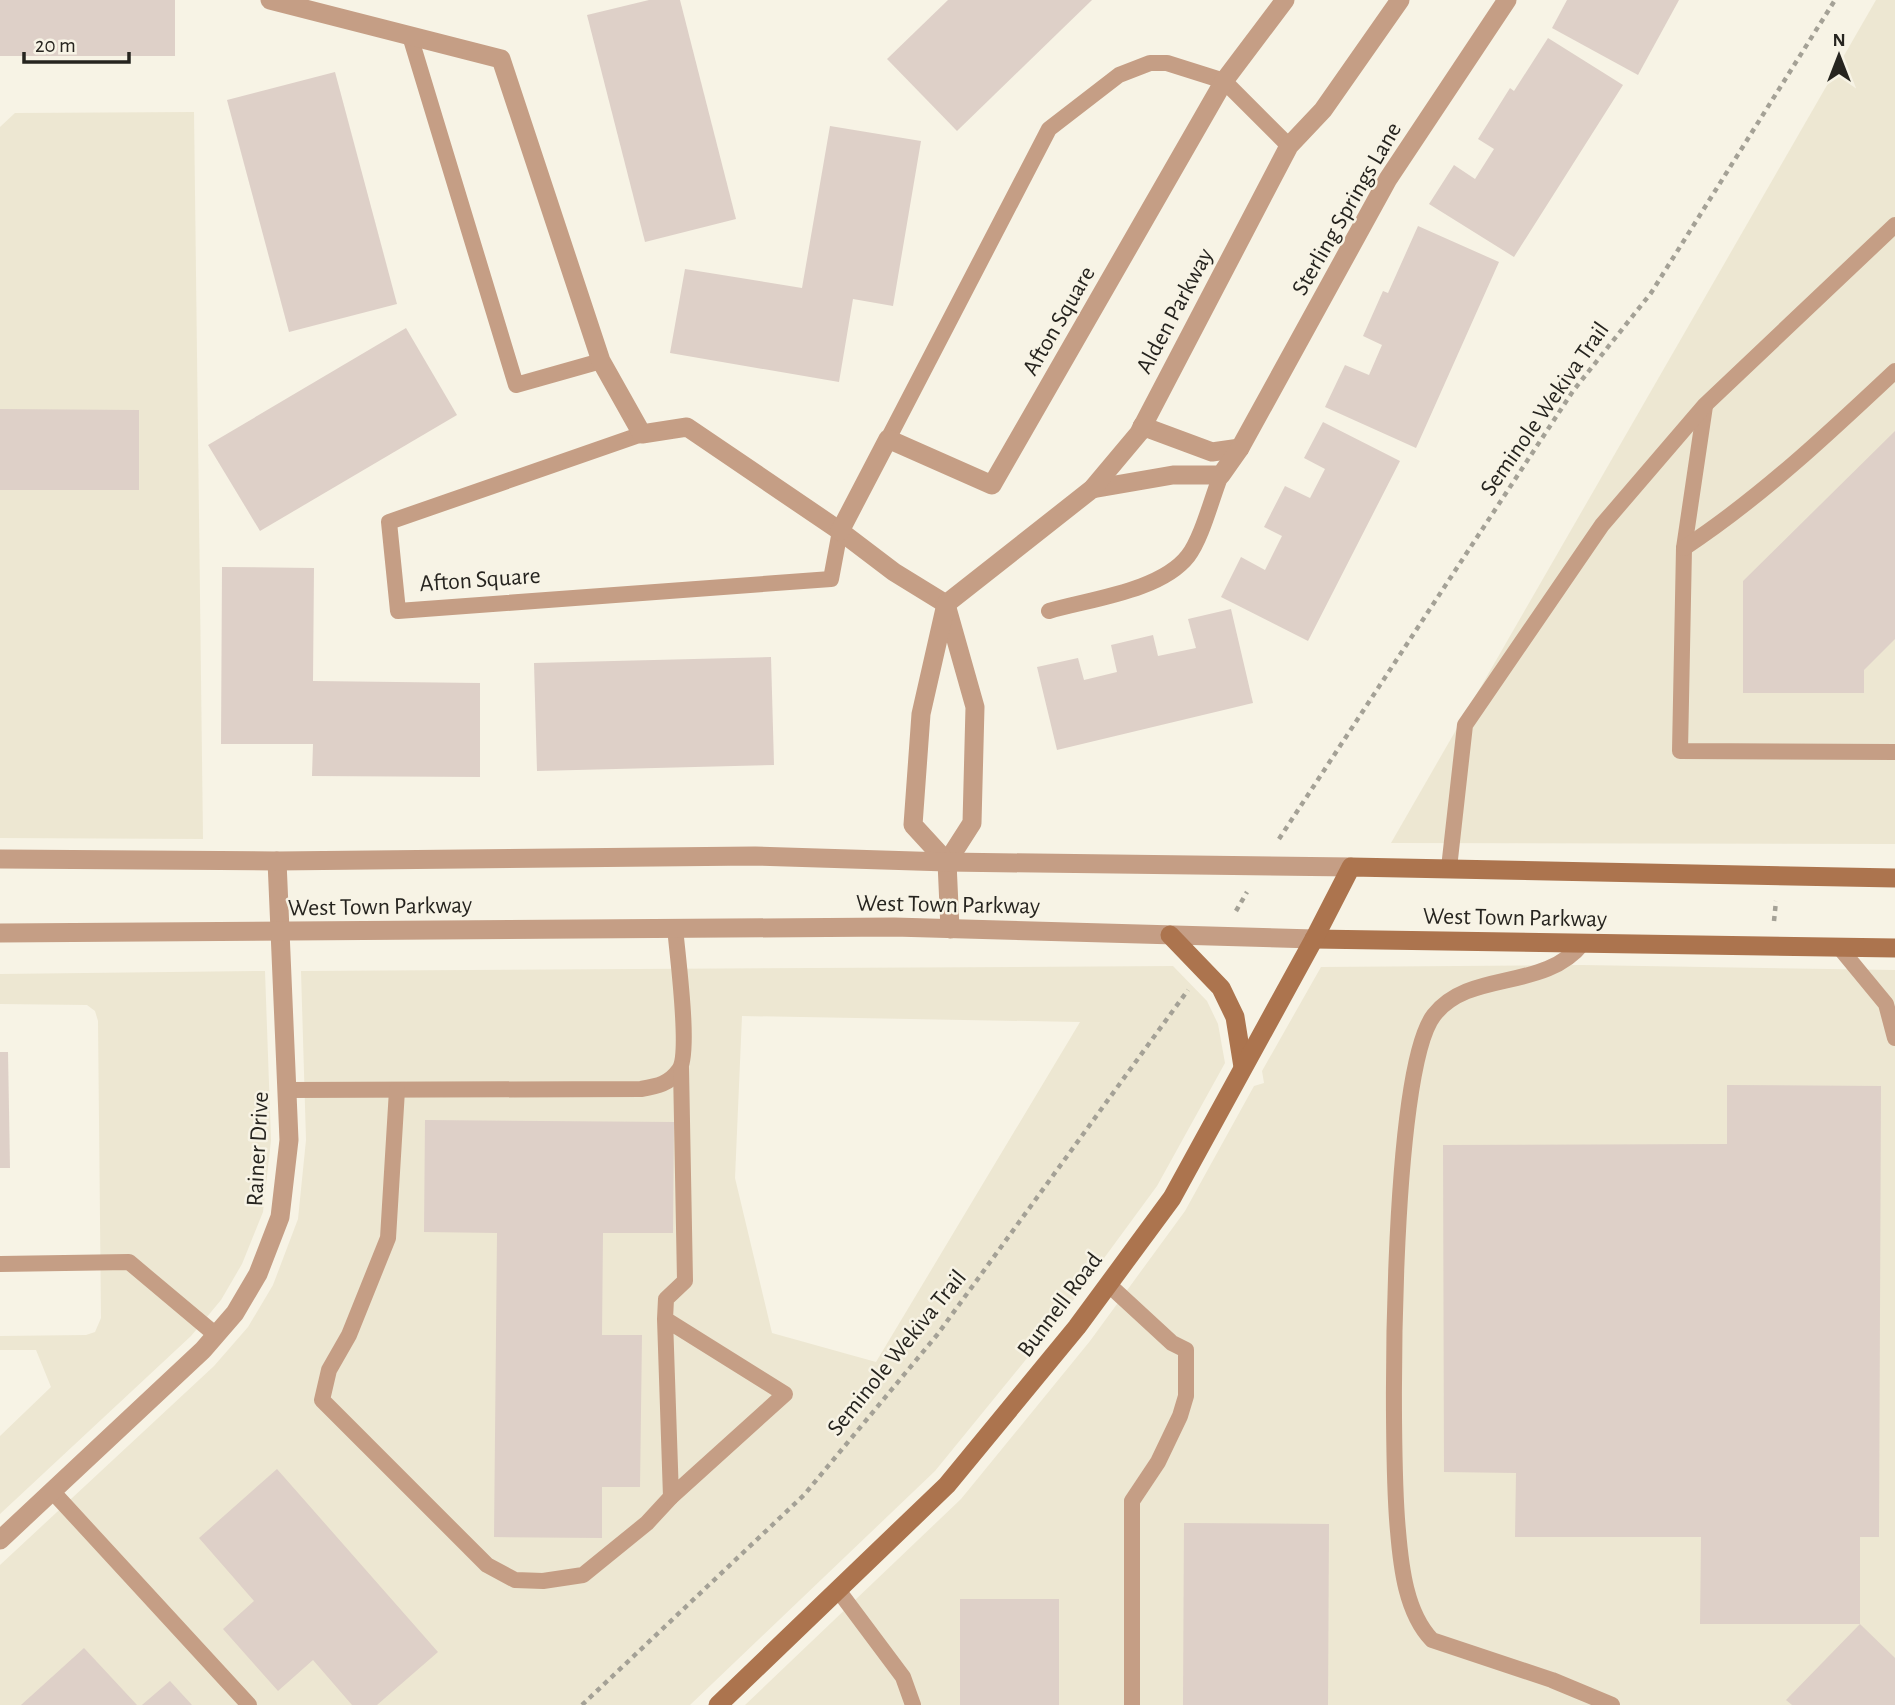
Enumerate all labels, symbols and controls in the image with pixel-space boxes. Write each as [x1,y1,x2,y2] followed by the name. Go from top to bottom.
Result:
[24,21,130,65] scale bar
[1804,21,1874,91] north arrow
[1832,31,1846,50] text: N
[35,35,76,56] text: 20 m
[1288,118,1406,300] street label: Sterling Springs Lane
[1132,244,1218,378] street label: Alden Parkway
[1018,262,1100,380] street label: Afton Square
[1476,318,1614,500] street label: Seminole Wekiva Trail
[419,564,541,596] street label: Afton Square
[856,891,1040,919] street label: West Town Parkway
[288,893,472,921] street label: West Town Parkway
[1423,904,1607,932] street label: West Town Parkway
[243,1091,273,1207] street label: Rainer Drive
[1013,1248,1107,1362] street label: Bunnell Road
[823,1266,971,1440] street label: Seminole Wekiva Trail

